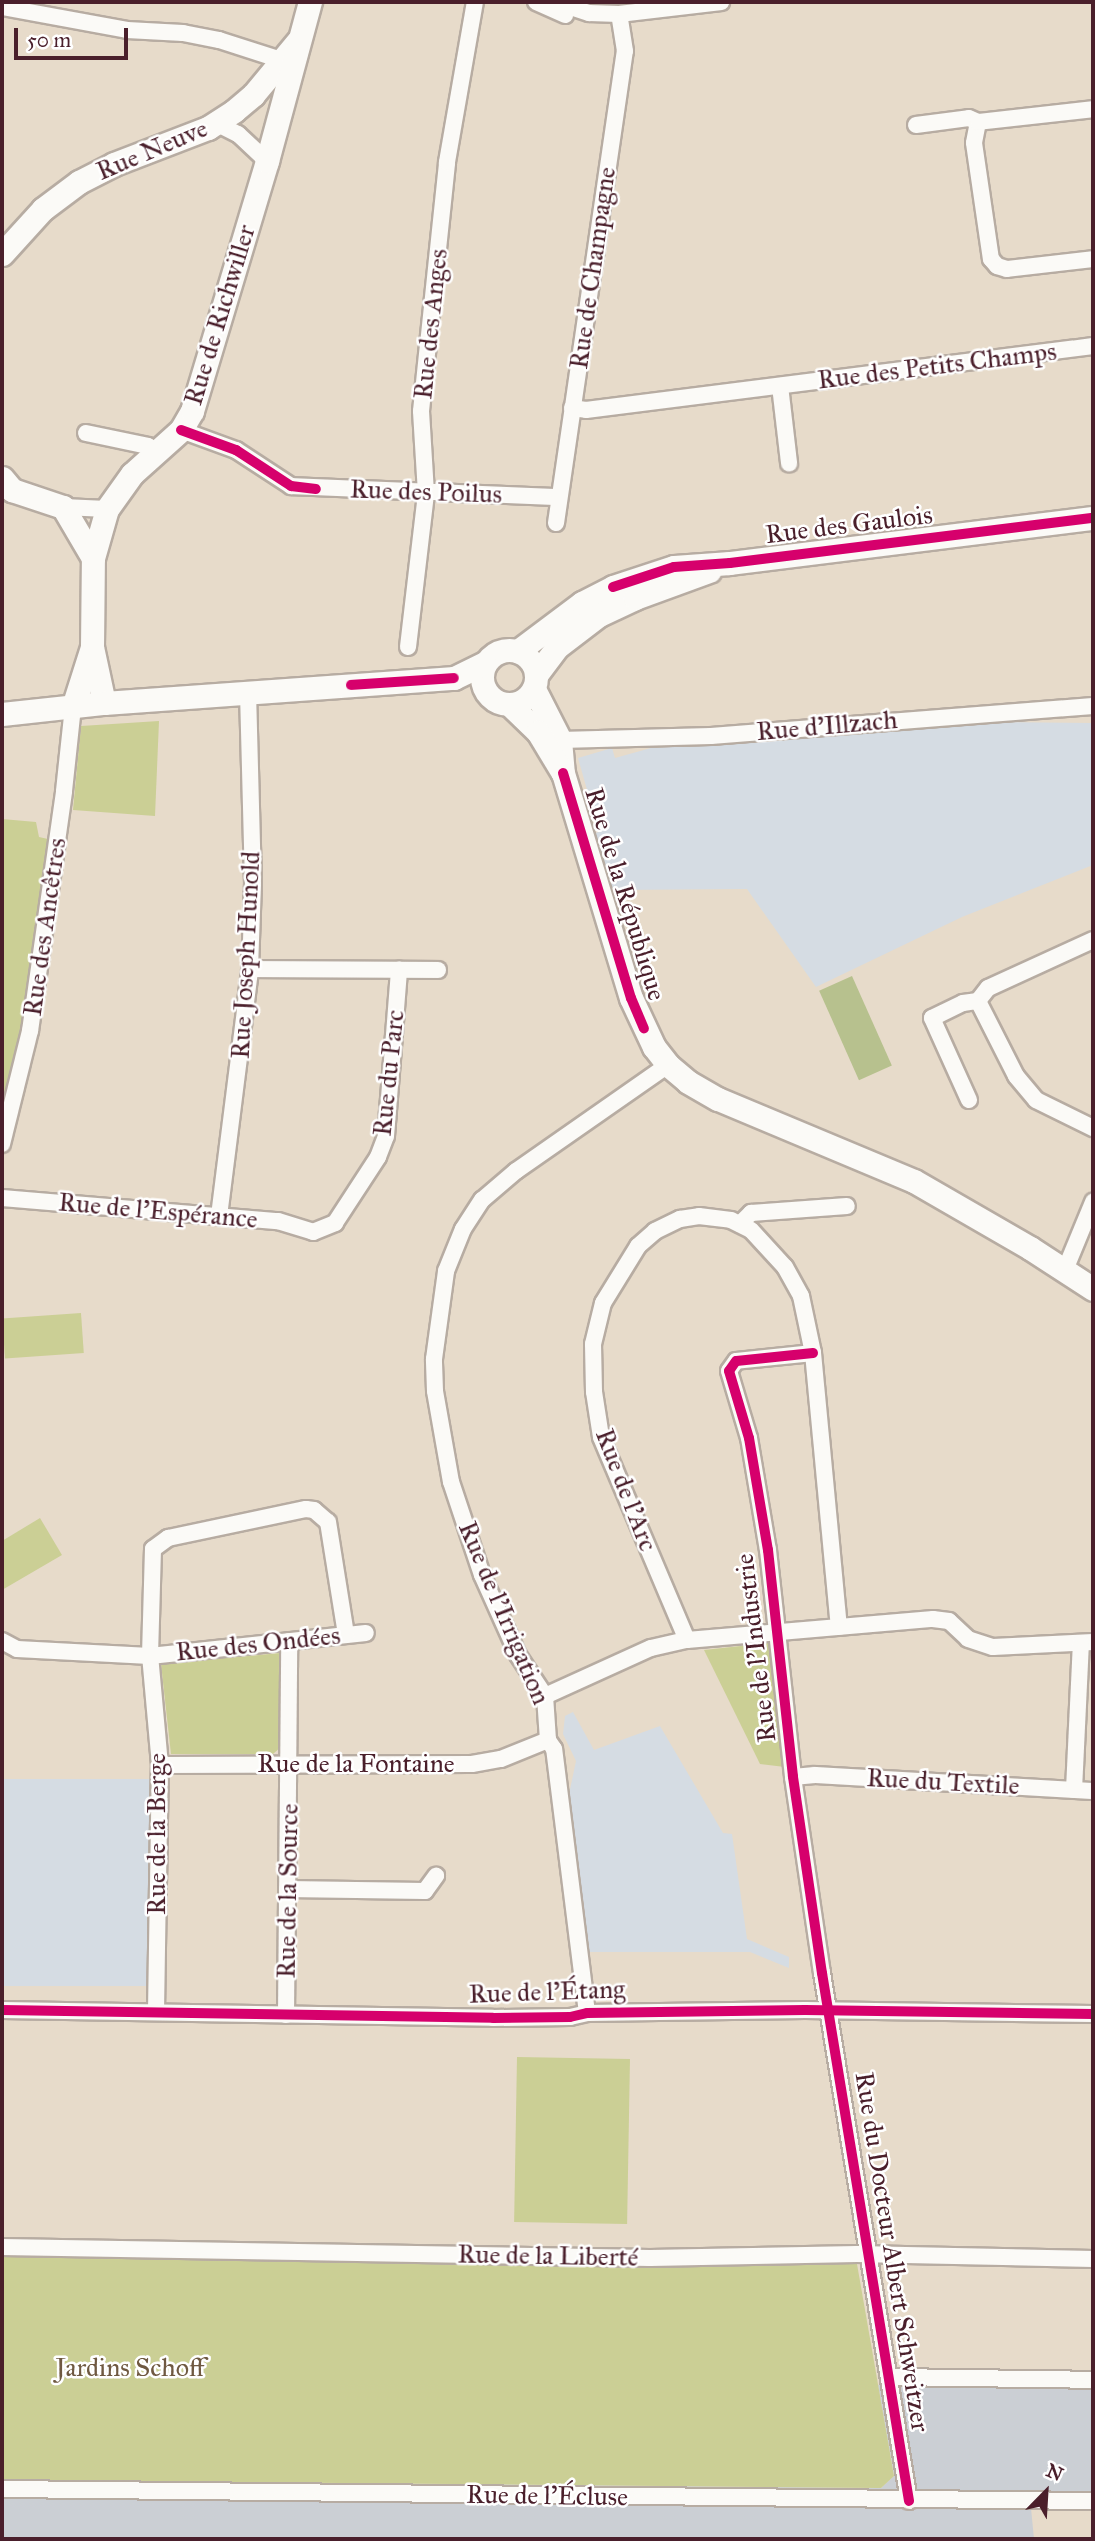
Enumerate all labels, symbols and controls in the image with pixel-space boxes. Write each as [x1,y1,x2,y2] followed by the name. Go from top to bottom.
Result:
[18,14,131,58] scale bar
[27,27,71,53] text: 50 m
[92,113,212,187] street label: Rue Neuve
[563,165,623,371] street label: Rue de Champagne
[178,221,262,409] street label: Rue de Richwiller
[408,247,454,401] street label: Rue des Anges
[816,336,1058,396] street label: Rue des Petits Champs
[349,474,503,510] street label: Rue des Poilus
[764,499,934,551] street label: Rue des Gaulois
[755,704,899,748] street label: Rue d'Illzach
[578,784,672,1004] street label: Rue de la République
[17,836,73,1018] street label: Rue des Ancêtres
[225,850,267,1060] street label: Rue Joseph Hunold
[367,1008,411,1138] street label: Rue du Parc
[57,1187,259,1235] street label: Rue de l'Espérance
[588,1424,664,1556] street label: Rue de l'Arc
[451,1517,557,1709] street label: Rue de l'Irrigation
[729,1552,783,1744] street label: Rue de l'Industrie
[174,1620,342,1668] street label: Rue des Ondées
[257,1748,455,1780] street label: Rue de la Fontaine
[141,1753,173,1915] street label: Rue de la Berge
[866,1762,1020,1802] street label: Rue du Textile
[271,1803,305,1979] street label: Rue de la Source
[468,1974,626,2010] street label: Rue de l'Étang
[848,2070,936,2434] street label: Rue du Docteur Albert Schweitzer
[457,2239,639,2273] street label: Rue de la Liberté
[56,2352,204,2384] park label: Jardins Schoff
[1011,2457,1081,2527] north arrow
[1043,2459,1067,2486] text: N
[466,2479,628,2513] street label: Rue de l'Écluse

